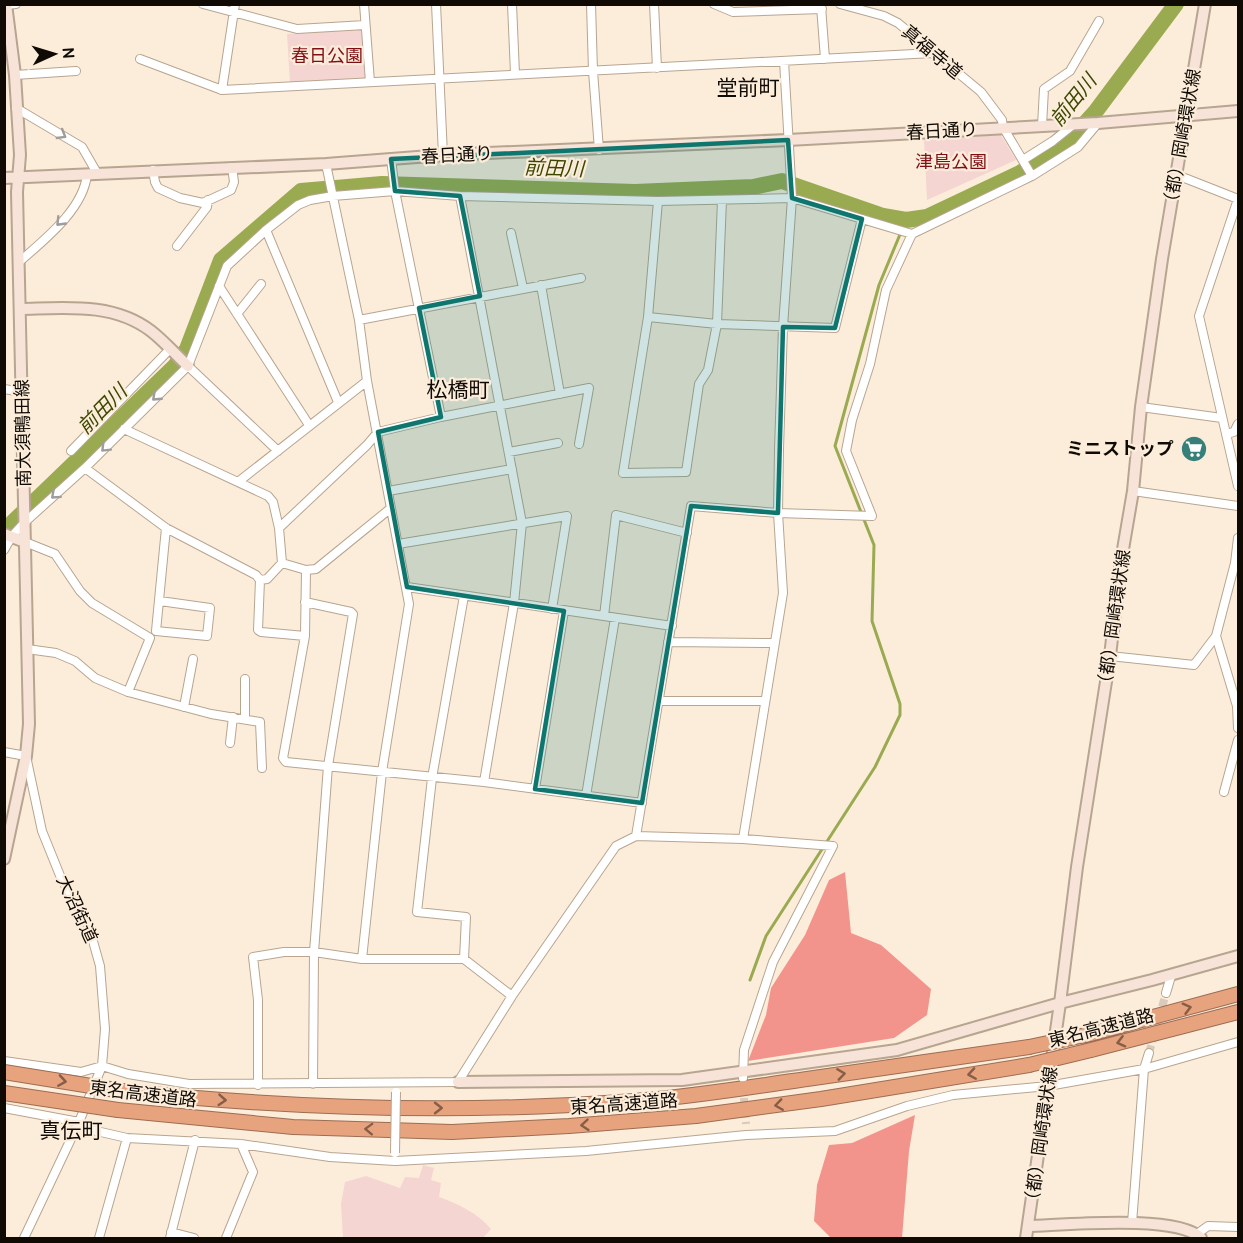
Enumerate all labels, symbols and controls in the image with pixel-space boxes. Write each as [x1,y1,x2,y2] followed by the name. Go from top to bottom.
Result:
[897,20,967,84] street label: 真福寺道
[24,24,84,84] north arrow
[291,45,363,67] park label: 春日公園
[59,47,78,59] text: N
[1159,67,1205,213] street label: （都）岡崎環状線
[1045,68,1102,131] water label: 前田川
[717,75,780,100] district label: 堂前町
[905,118,979,144] street label: 春日通り
[56,128,66,139] one-way arrow
[420,142,494,168] street label: 春日通り
[915,151,987,173] park label: 津島公園
[524,155,586,181] water label: 前田川
[56,216,67,226] one-way arrow
[427,377,490,402] district label: 松橋町
[72,378,133,439] water label: 前田川
[11,379,35,487] street label: 南大須鴨田線
[152,390,162,401] one-way arrow
[1179,434,1209,464] supermarket icon: ミニストップ
[1066,438,1174,460] place label: ミニストップ
[101,441,112,452] one-way arrow
[51,488,62,499] one-way arrow
[1093,548,1135,694] street label: （都）岡崎環状線
[52,872,102,946] street label: 大沼街道
[1182,1002,1192,1015] one-way arrow
[1046,1004,1156,1052] street label: 東名高速道路
[1116,1035,1126,1048] one-way arrow
[1020,1065,1062,1211] street label: （都）岡崎環状線
[836,1068,846,1080] one-way arrow
[967,1068,976,1080] one-way arrow
[58,1075,67,1087] one-way arrow
[88,1077,198,1111] street label: 東名高速道路
[569,1089,679,1119] street label: 東名高速道路
[218,1094,227,1107] one-way arrow
[774,1098,784,1110] one-way arrow
[433,1102,442,1114] one-way arrow
[40,1118,103,1143] district label: 真伝町
[581,1118,590,1131] one-way arrow
[365,1123,374,1136] one-way arrow

